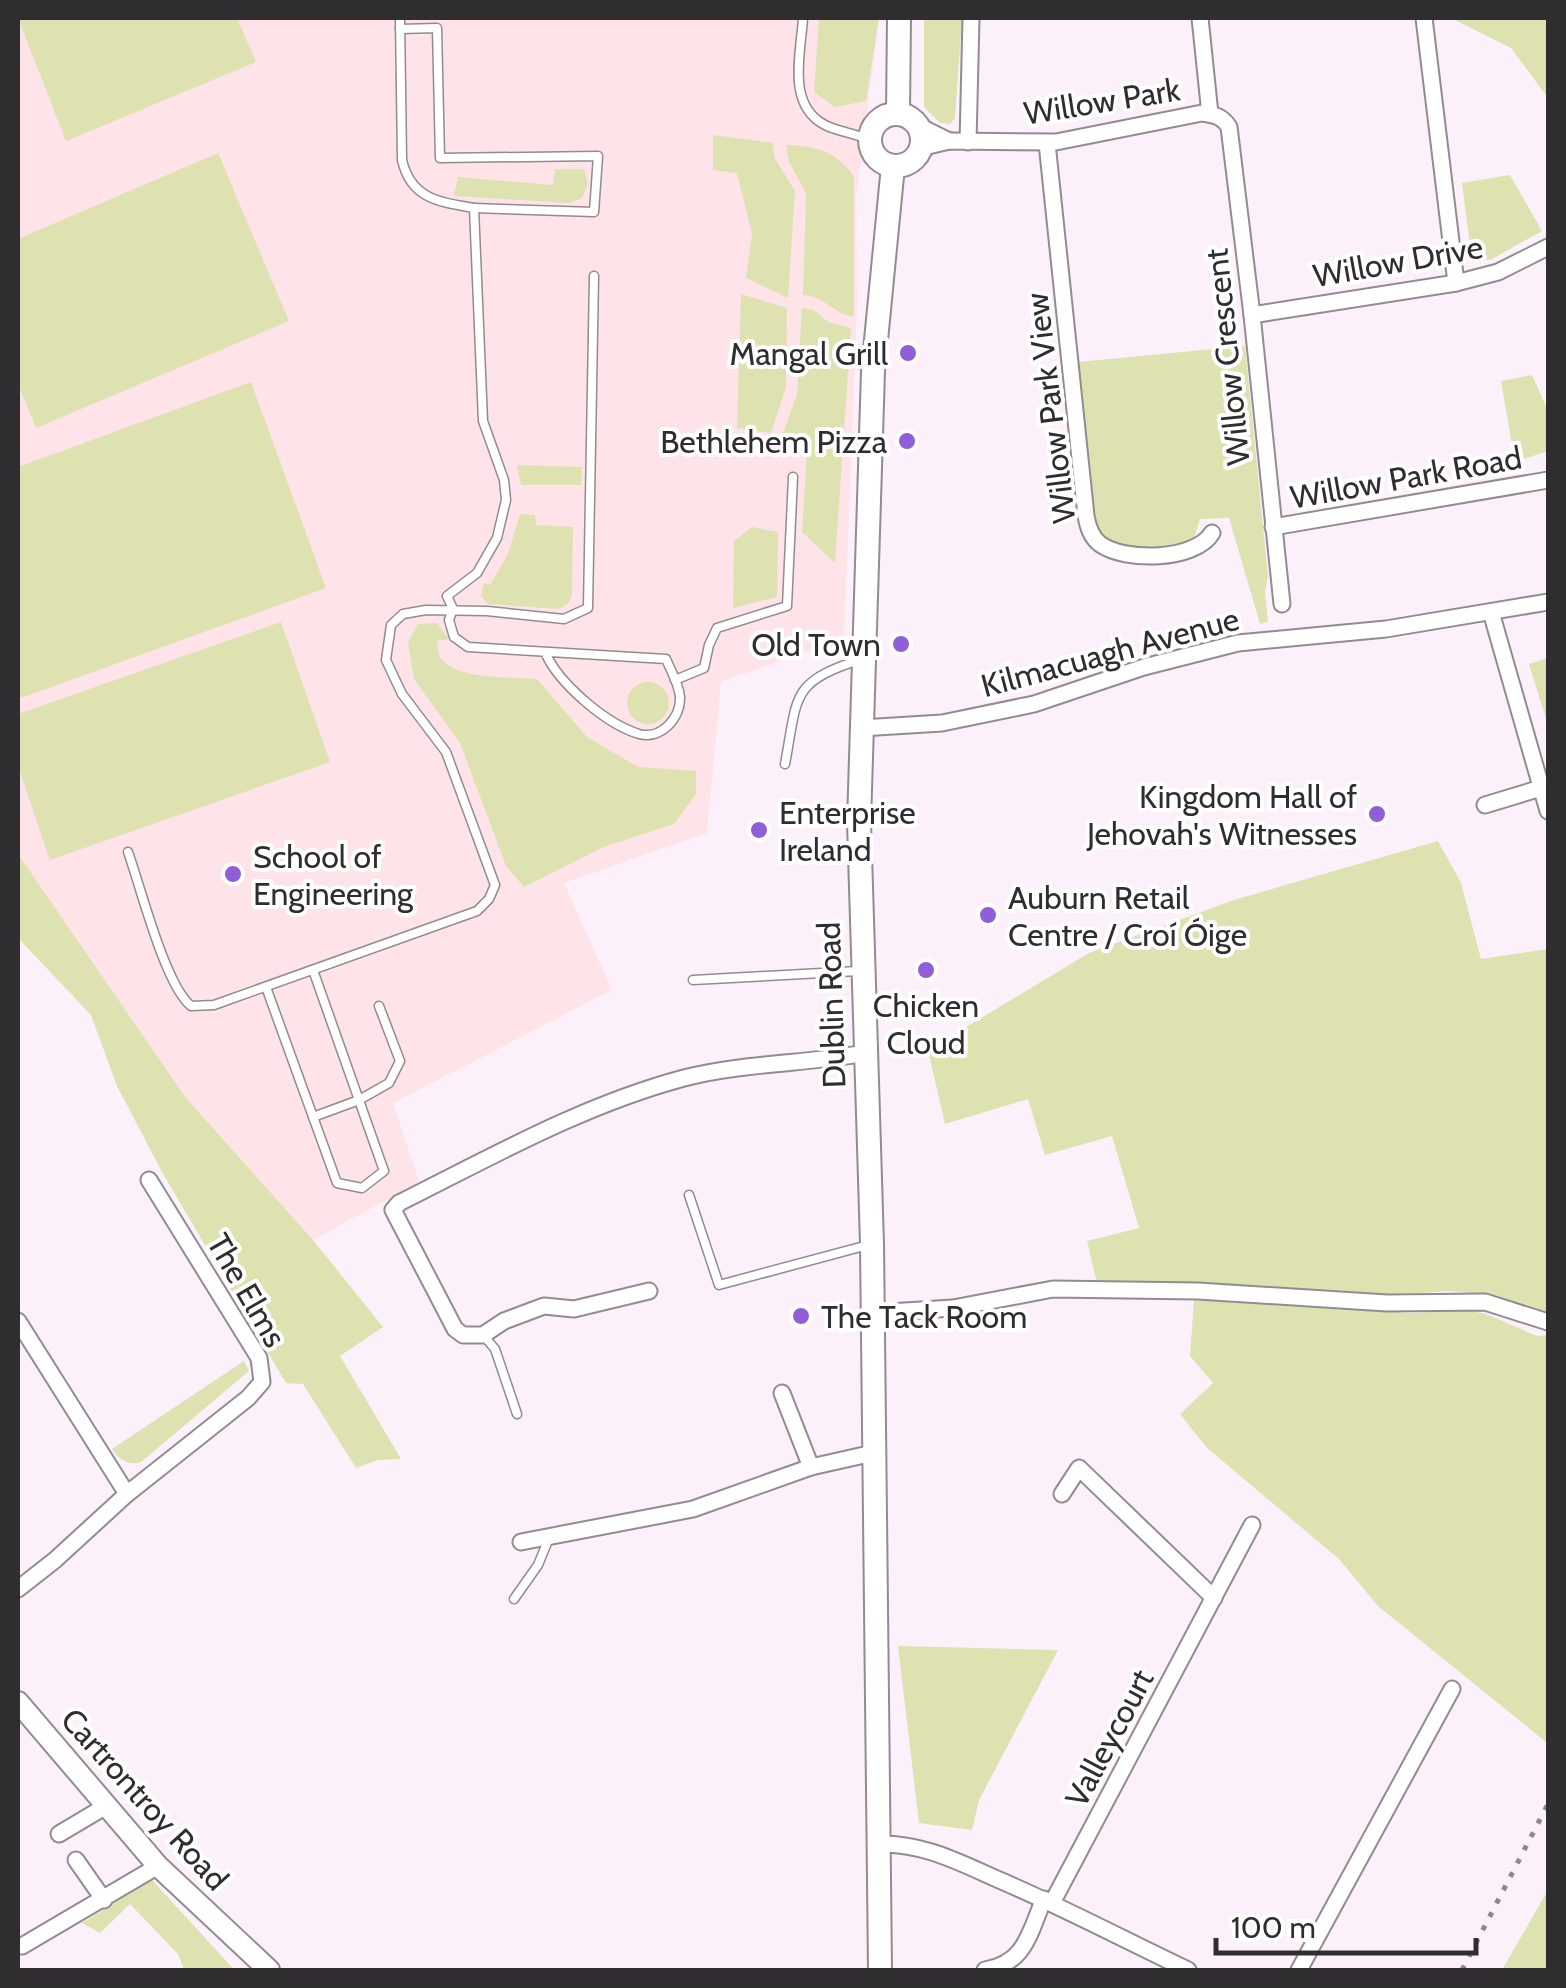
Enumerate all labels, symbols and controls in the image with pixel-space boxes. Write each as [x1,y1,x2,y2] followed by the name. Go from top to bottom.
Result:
[1021,69,1183,133] street label: Willow Park
[1310,227,1486,295] street label: Willow Drive
[1196,247,1258,467] street label: Willow Crescent
[1017,291,1083,525] street label: Willow Park View
[730,334,888,373] place label: Mangal Grill
[897,342,919,364] marker: Mangal Grill
[660,422,888,461] place label: Bethlehem Pizza
[896,430,918,452] marker: Bethlehem Pizza
[1287,437,1525,517] street label: Willow Park Road
[977,599,1243,705] street label: Kilmacuagh Avenue
[751,625,881,664] place label: Old Town
[890,633,912,655] marker: Old Town
[1086,777,1357,853] place label: Kingdom Hall of Jehovah's Witnesses
[779,793,916,869] place label: Enterprise Ireland
[1366,803,1388,825] marker: Kingdom Hall of Jehovah's Witnesses
[748,819,770,841] marker: Enterprise Ireland
[253,837,414,913] place label: School of Engineering
[222,863,244,885] marker: School of Engineering
[1008,878,1247,954] place label: Auburn Retail Centre / Croí Óige
[977,904,999,926] marker: Auburn Retail Centre / Croí Óige
[809,921,853,1089] street label: Dublin Road
[915,959,937,981] marker: Chicken Cloud
[873,986,979,1062] place label: Chicken Cloud
[199,1226,295,1354] street label: The Elms
[821,1297,1027,1336] place label: The Tack Room
[790,1305,812,1327] marker: The Tack Room
[1057,1662,1162,1813] street label: Valleycourt
[53,1700,237,1898] street label: Cartrontroy Road
[1216,1893,1476,1955] scale bar
[1231,1909,1316,1946] text: 100 m

